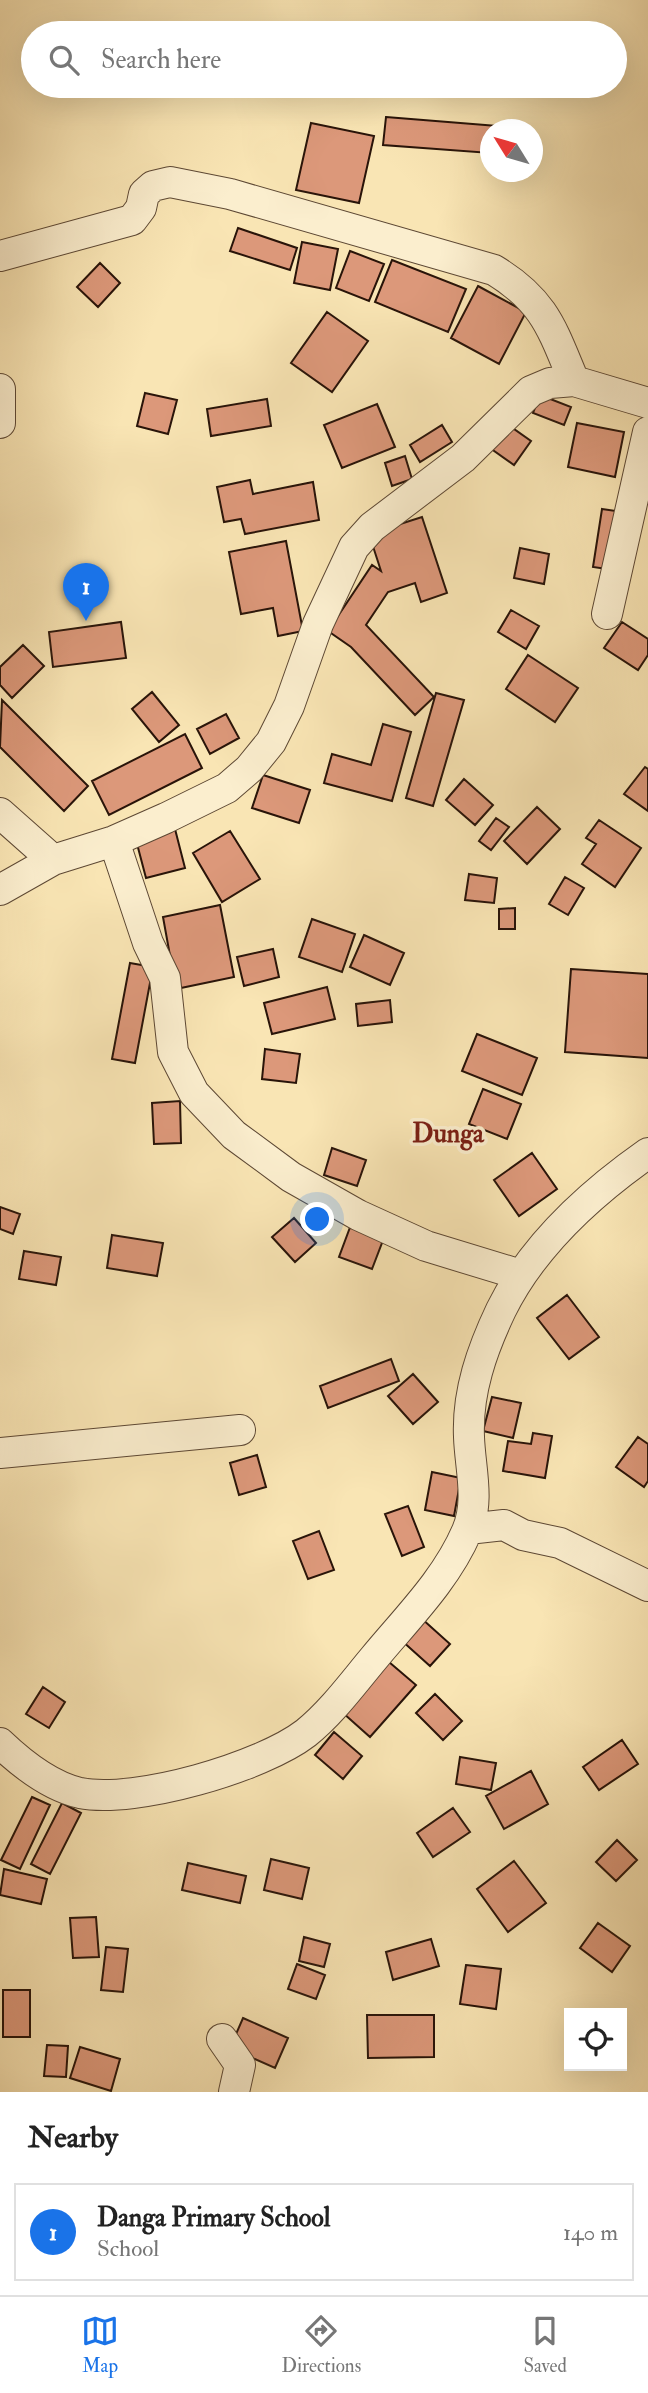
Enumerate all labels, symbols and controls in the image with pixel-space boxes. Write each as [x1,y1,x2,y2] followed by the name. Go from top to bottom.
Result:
[21,21,627,98] search box
[45,41,83,79] icon: search
[101,44,221,76] text: Search here
[480,119,543,182] north arrow
[63,563,109,621] pin: 1
[412,1118,485,1151] district label: Dunga
[300,1202,334,1236] your location
[564,2008,627,2071] map controls
[564,2008,627,2071] button: locate
[28,2119,118,2156] text: Nearby
[97,2202,330,2234] text: Danga Primary School
[49,2218,57,2247] text: 1
[563,2218,618,2247] text: 140 m
[97,2234,159,2263] text: School
[81,2312,119,2378] tab: Map
[281,2312,361,2378] tab: Directions
[523,2312,567,2378] tab: Saved

